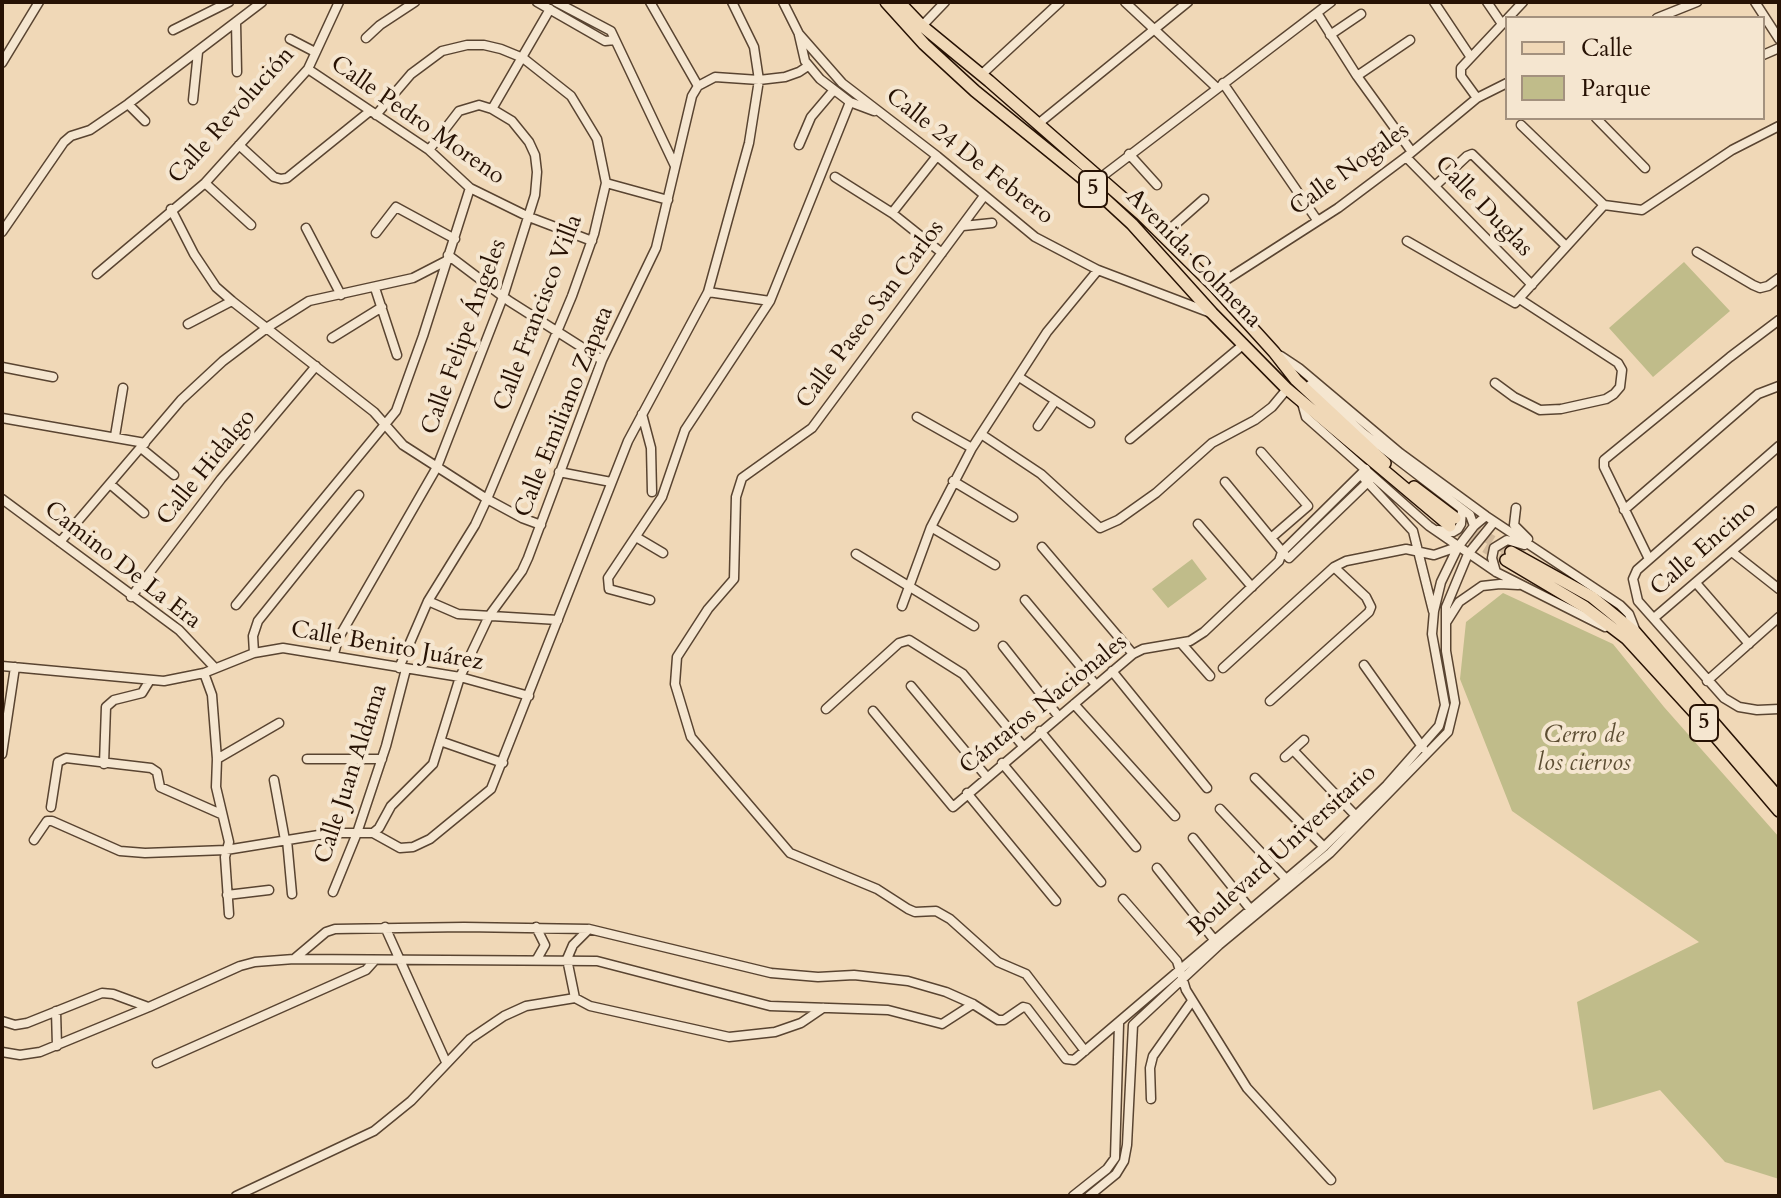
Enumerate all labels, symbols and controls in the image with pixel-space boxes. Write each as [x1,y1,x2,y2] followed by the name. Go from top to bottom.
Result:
[1505,16,1765,120] legend
[1581,32,1633,65] text: Calle
[163,42,301,190] street label: Calle Revolución
[324,50,510,192] street label: Calle Pedro Moreno
[1581,72,1651,105] text: Parque
[879,83,1059,231] street label: Calle 24 De Febrero
[1285,117,1415,223] street label: Calle Nogales
[1428,151,1538,263] street label: Calle Duglas
[1079,171,1107,207] road number: 5
[1119,183,1267,335] street label: Avenida Colmena
[488,211,590,415] street label: Calle Francisco Villa
[791,215,951,415] street label: Calle Paseo San Carlos
[416,235,514,439] street label: Calle Felipe Ángeles
[510,302,620,522] street label: Calle Emiliano Zapata
[152,404,262,532] street label: Calle Hidalgo
[1645,495,1763,603] street label: Calle Encino
[38,496,206,636] street label: Camino De La Era
[289,616,485,678] street label: Calle Benito Juárez
[954,629,1134,781] street label: Cántaros Nacionales
[309,681,395,867] street label: Calle Juan Aldama
[1690,705,1718,741] road number: 5
[1537,722,1631,778] park label: Cerro de los ciervos
[1183,759,1383,943] street label: Boulevard Universitario

